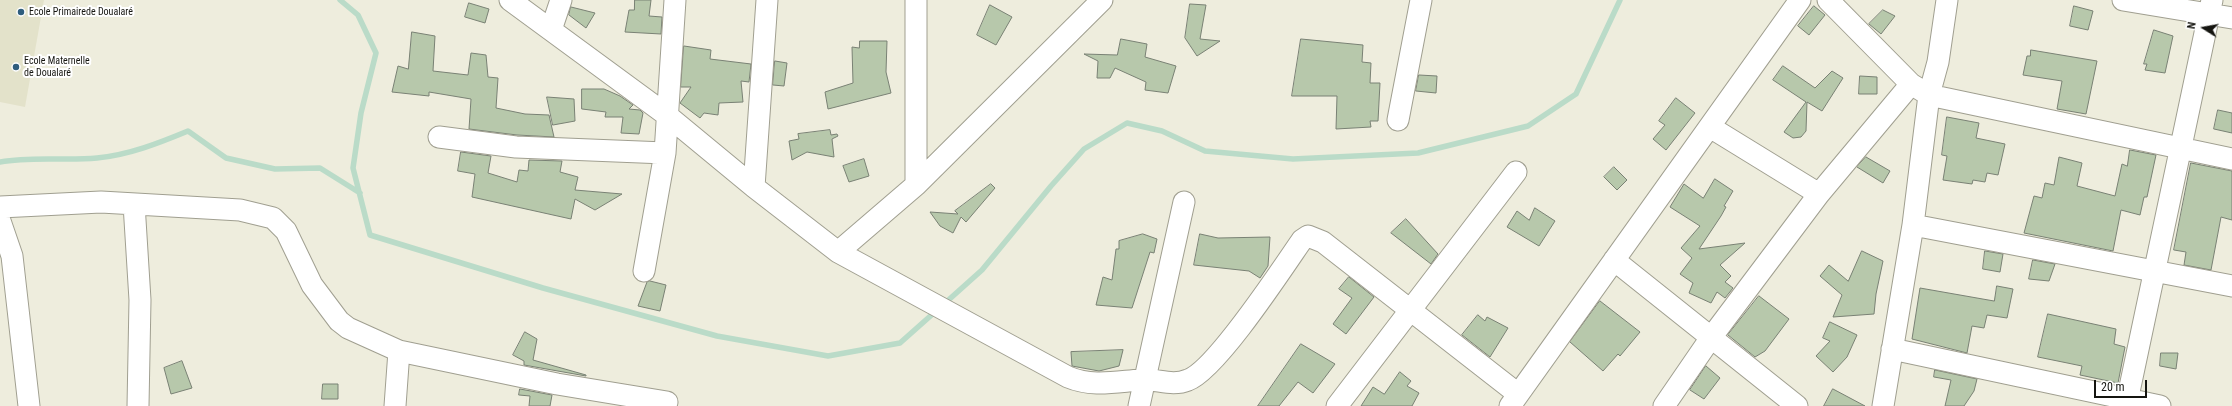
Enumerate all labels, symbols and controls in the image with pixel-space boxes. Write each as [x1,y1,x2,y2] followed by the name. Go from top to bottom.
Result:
[29,6,133,18] place label: Ecole Primairede Doualaré
[16,7,26,17] marker: Ecole Primairede Doualaré
[2184,8,2224,48] north arrow
[2185,21,2199,30] text: N
[24,55,90,78] place label: Ecole Maternelle de Doualaré
[11,62,21,72] marker: Ecole Maternelle de Doualaré
[2096,372,2149,398] scale bar
[2101,380,2125,394] text: 20 m

